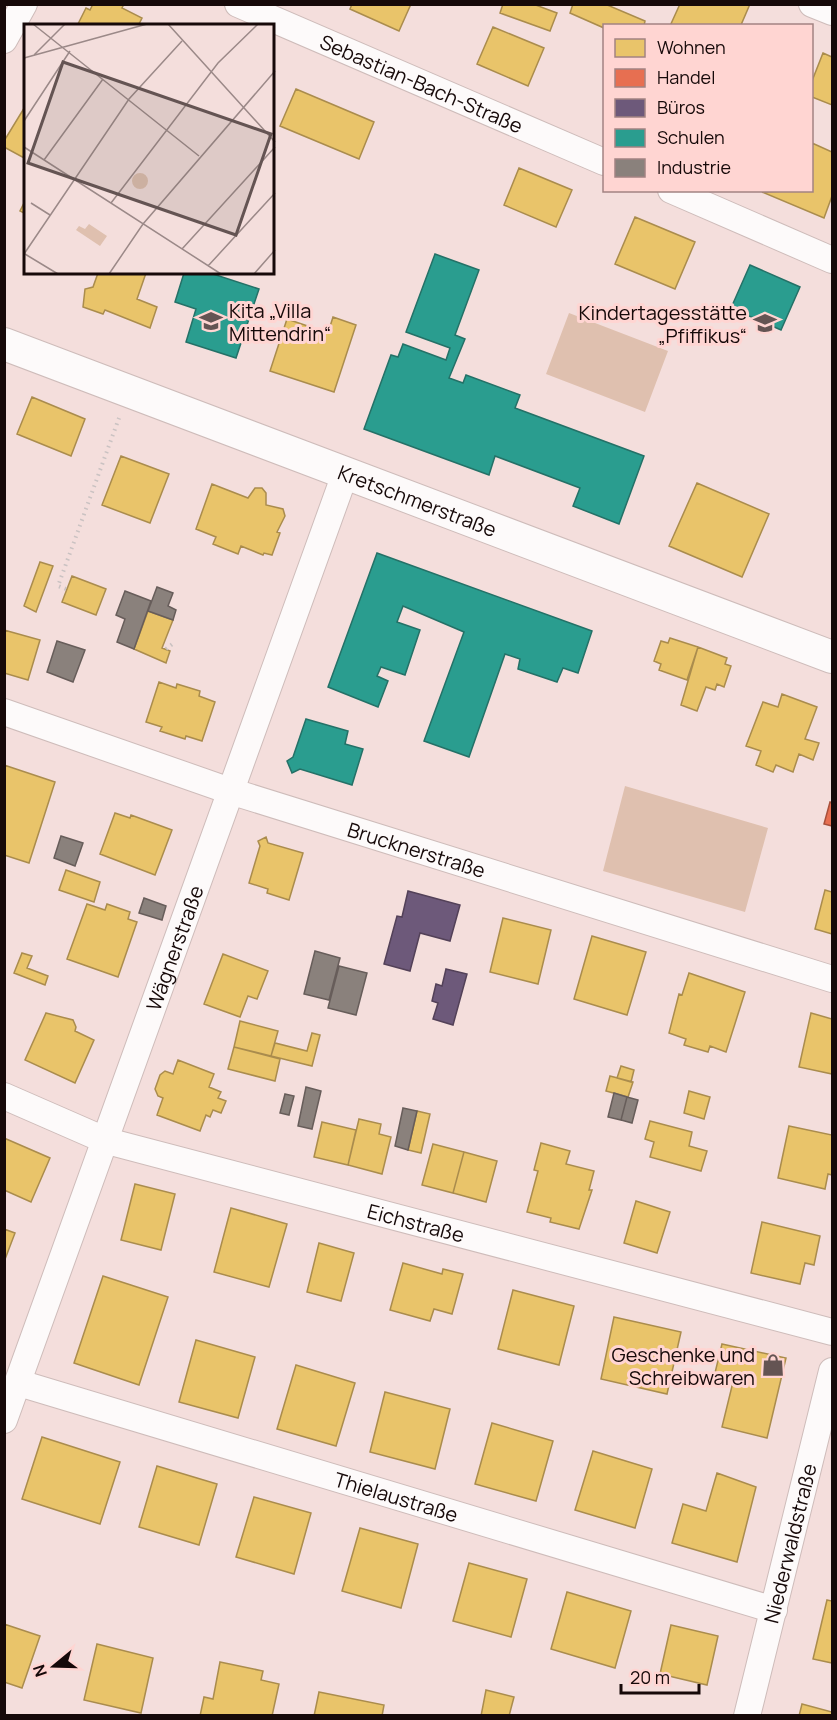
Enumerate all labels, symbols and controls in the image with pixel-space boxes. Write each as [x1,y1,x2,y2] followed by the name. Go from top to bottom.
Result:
[24,24,274,274] inset map
[603,24,813,192] legend
[316,28,527,139] street label: Sebastian-Bach-Straße
[657,35,726,59] text: Wohnen
[657,65,715,89] text: Handel
[657,95,705,119] text: Büros
[657,125,725,149] text: Schulen
[657,155,731,179] text: Industrie
[229,297,331,347] place label: Kita „Villa Mittendrin“
[579,299,747,349] place label: Kindertagesstätte „Pfiffikus“
[198,308,224,334] school or university icon: Kita „Villa Mittendrin“
[752,310,778,336] school or university icon: Kindertagesstätte „Pfiffikus“
[334,458,501,543] street label: Kretschmerstraße
[344,815,489,883] street label: Brucknerstraße
[139,881,209,1014] street label: Wägnerstraße
[365,1197,467,1248] street label: Eichstraße
[612,1341,755,1391] place label: Geschenke und Schreibwaren
[760,1352,786,1378] shop icon: Geschenke und Schreibwaren
[757,1461,822,1626] street label: Niederwaldstraße
[331,1465,462,1528] street label: Thielaustraße
[24,1636,84,1696] north arrow
[621,1657,699,1695] scale bar
[28,1662,52,1680] text: N
[630,1665,670,1689] text: 20 m

